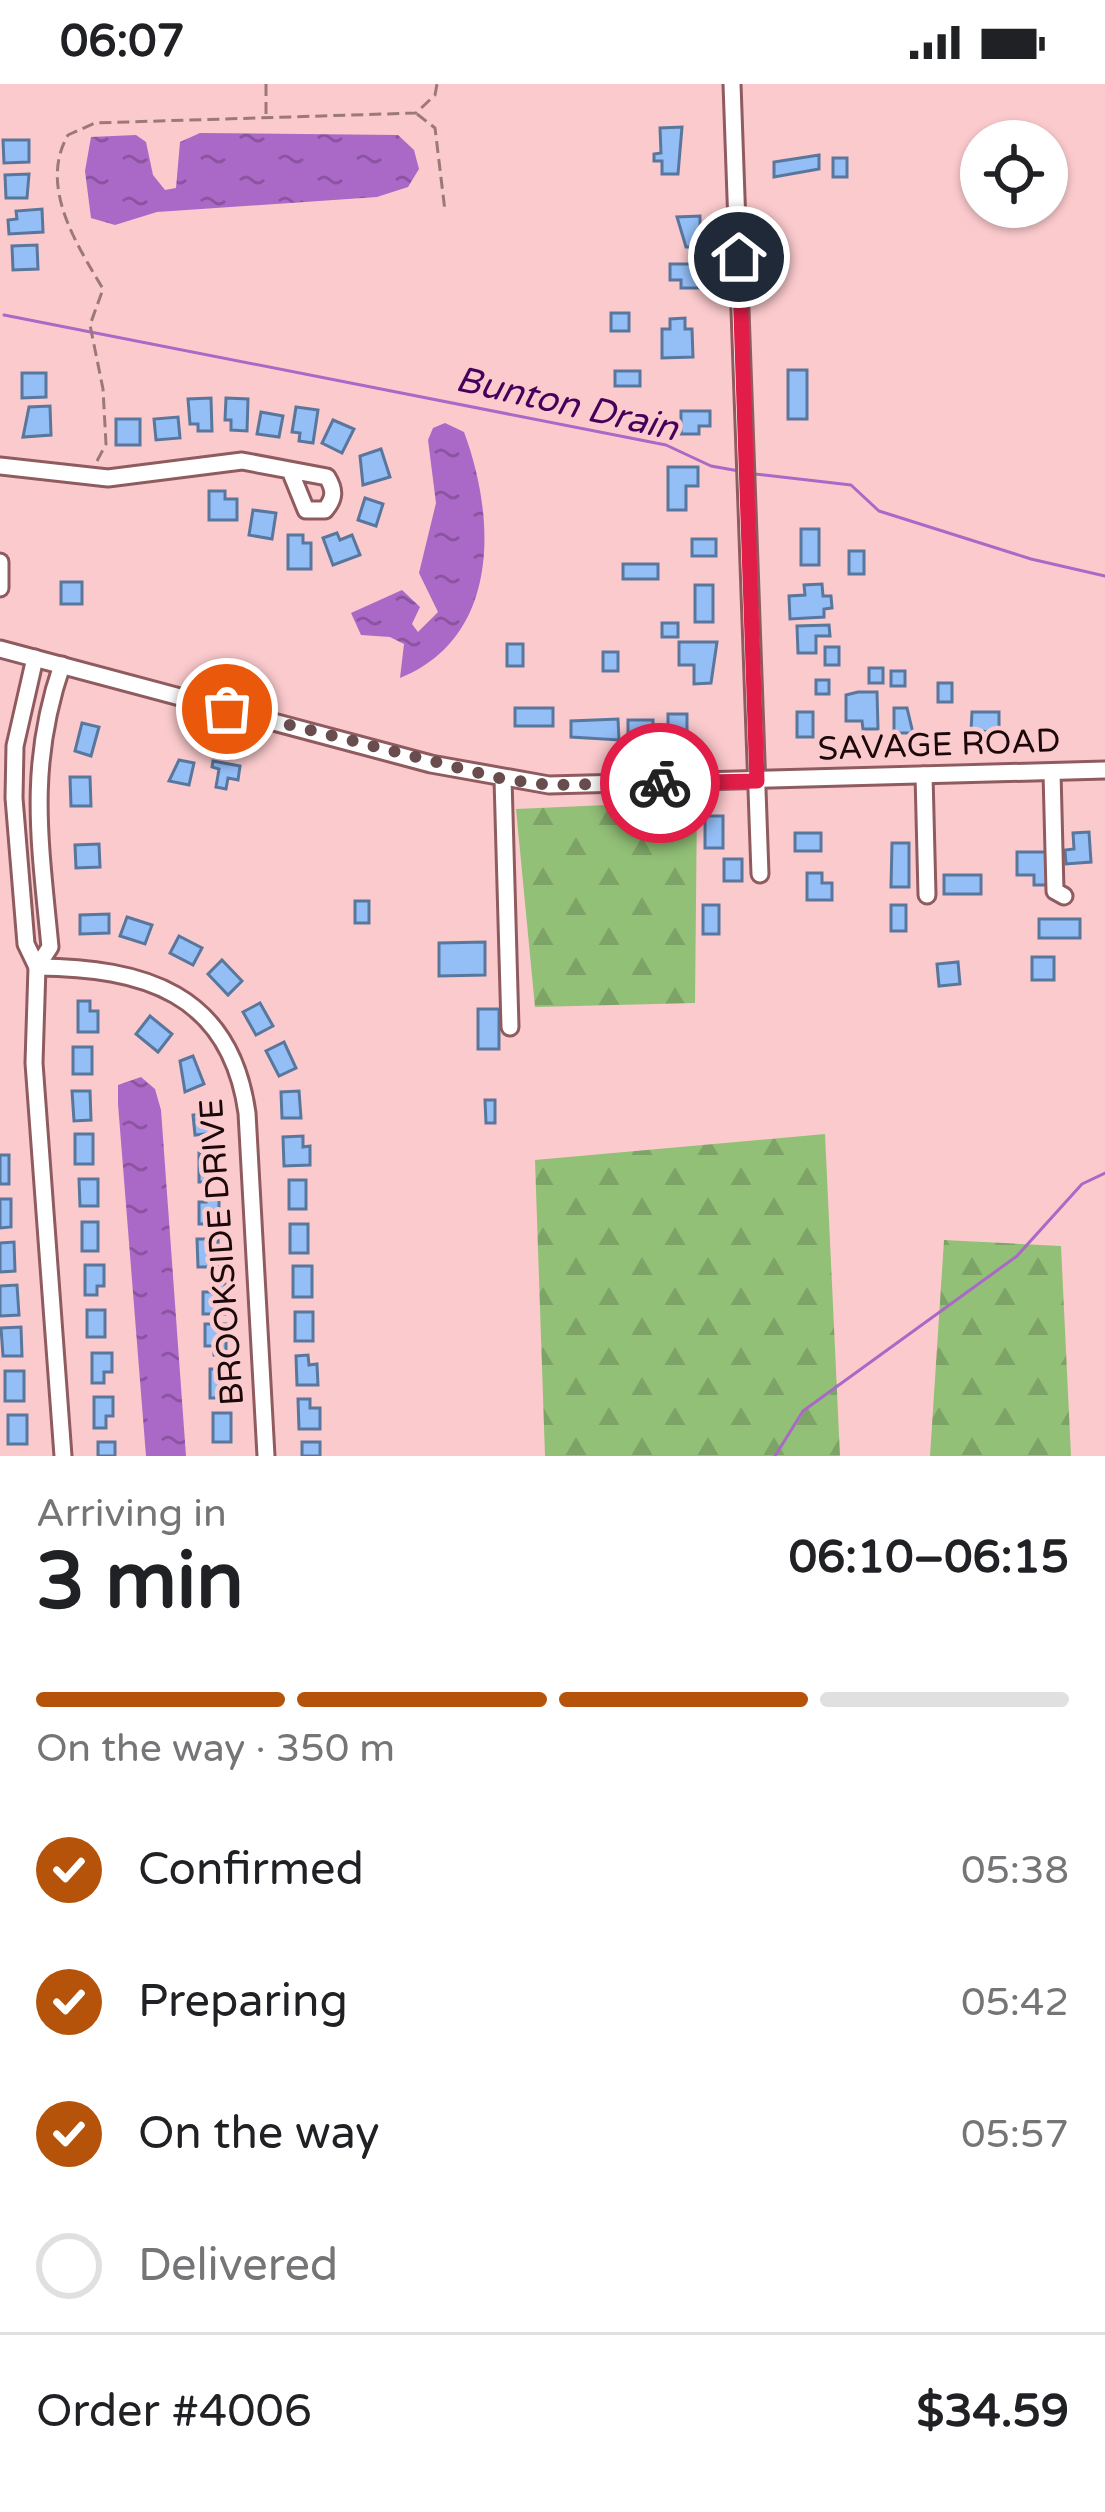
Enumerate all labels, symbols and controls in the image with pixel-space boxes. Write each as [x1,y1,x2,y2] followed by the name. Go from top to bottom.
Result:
[60,15,185,69] text: 06:07
[960,120,1068,228] map controls
[960,120,1068,228] button: locate
[688,206,790,308] pin
[706,224,772,290] icon: home
[452,358,683,451] water label: Bunton Drain
[176,658,278,760] pin
[194,676,260,742] icon: bag
[817,721,1061,769] street label: SAVAGE ROAD
[600,723,720,843] courier
[627,750,693,816] icon: bike
[192,1097,252,1407] street label: BROOKSIDE DRIVE
[36,1490,227,1537] text: Arriving in
[789,1531,1069,1585] text: 06:10–06:15
[36,1535,244,1629] text: 3 min
[36,1725,395,1772] text: On the way · 350 m
[36,1837,102,1903] icon: check
[138,1843,364,1897] text: Confirmed
[961,1847,1069,1894] text: 05:38
[36,1969,102,2035] icon: check
[138,1975,348,2029] text: Preparing
[961,1979,1069,2026] text: 05:42
[36,2101,102,2167] icon: check
[138,2107,379,2161] text: On the way
[961,2111,1069,2158] text: 05:57
[138,2239,338,2293] text: Delivered
[36,2385,312,2439] text: Order #4006
[917,2385,1069,2439] text: $34.59

